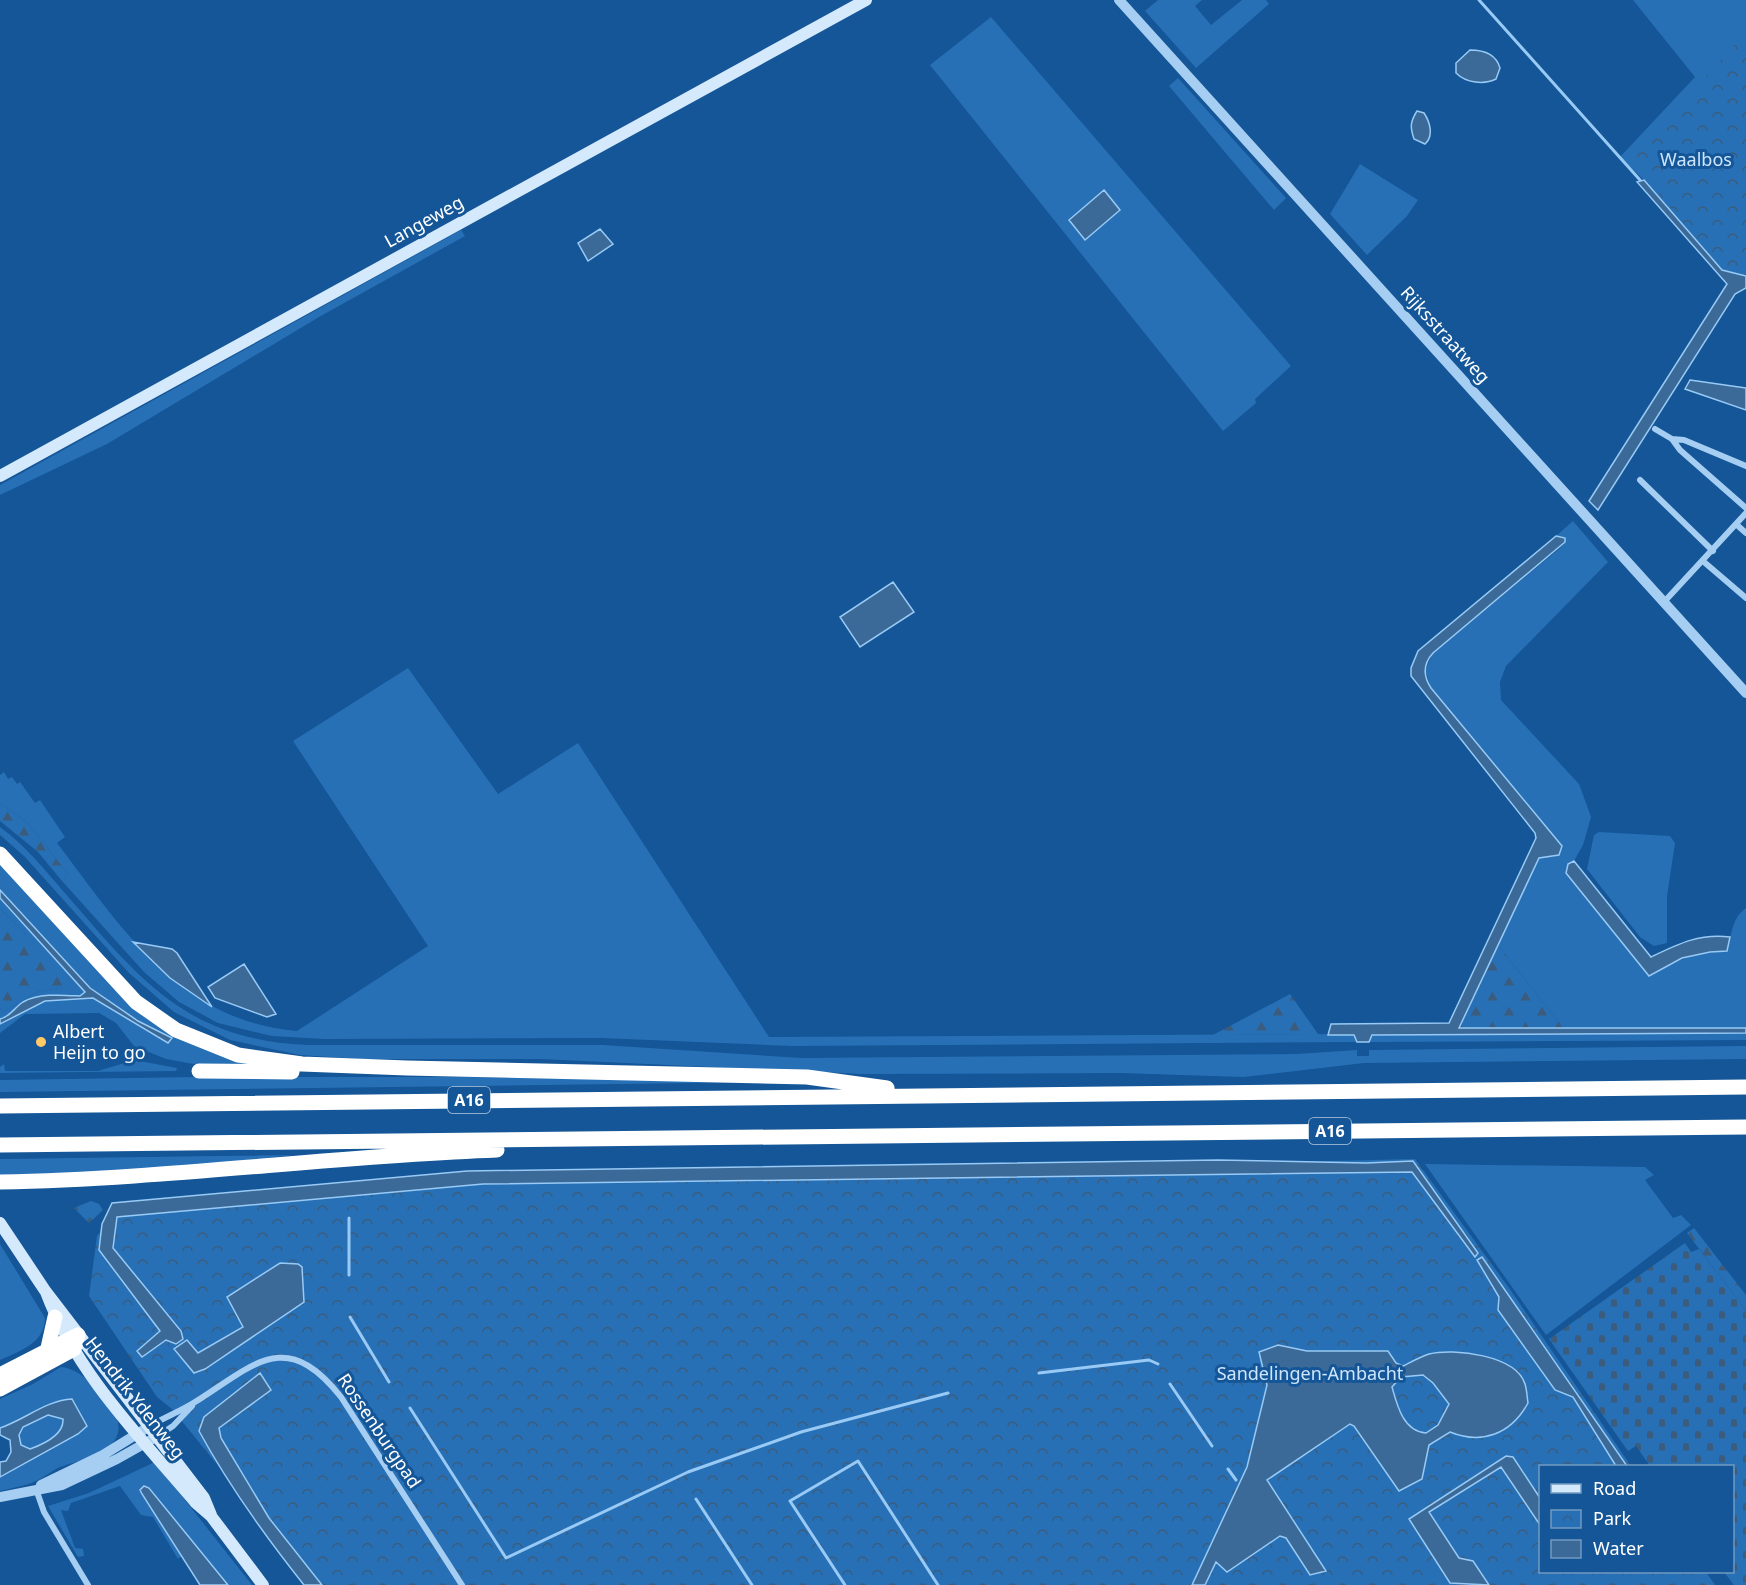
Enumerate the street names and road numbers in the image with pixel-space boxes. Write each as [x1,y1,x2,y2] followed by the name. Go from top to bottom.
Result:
[380,190,467,253] street label: Langeweg
[1396,281,1496,388] street label: Rijksstraatweg
[448,1087,490,1113] road number: A16
[1309,1118,1351,1144] road number: A16
[80,1331,191,1464] street label: Hendrik Ydenweg
[333,1368,427,1492] street label: Rossenburgpad

